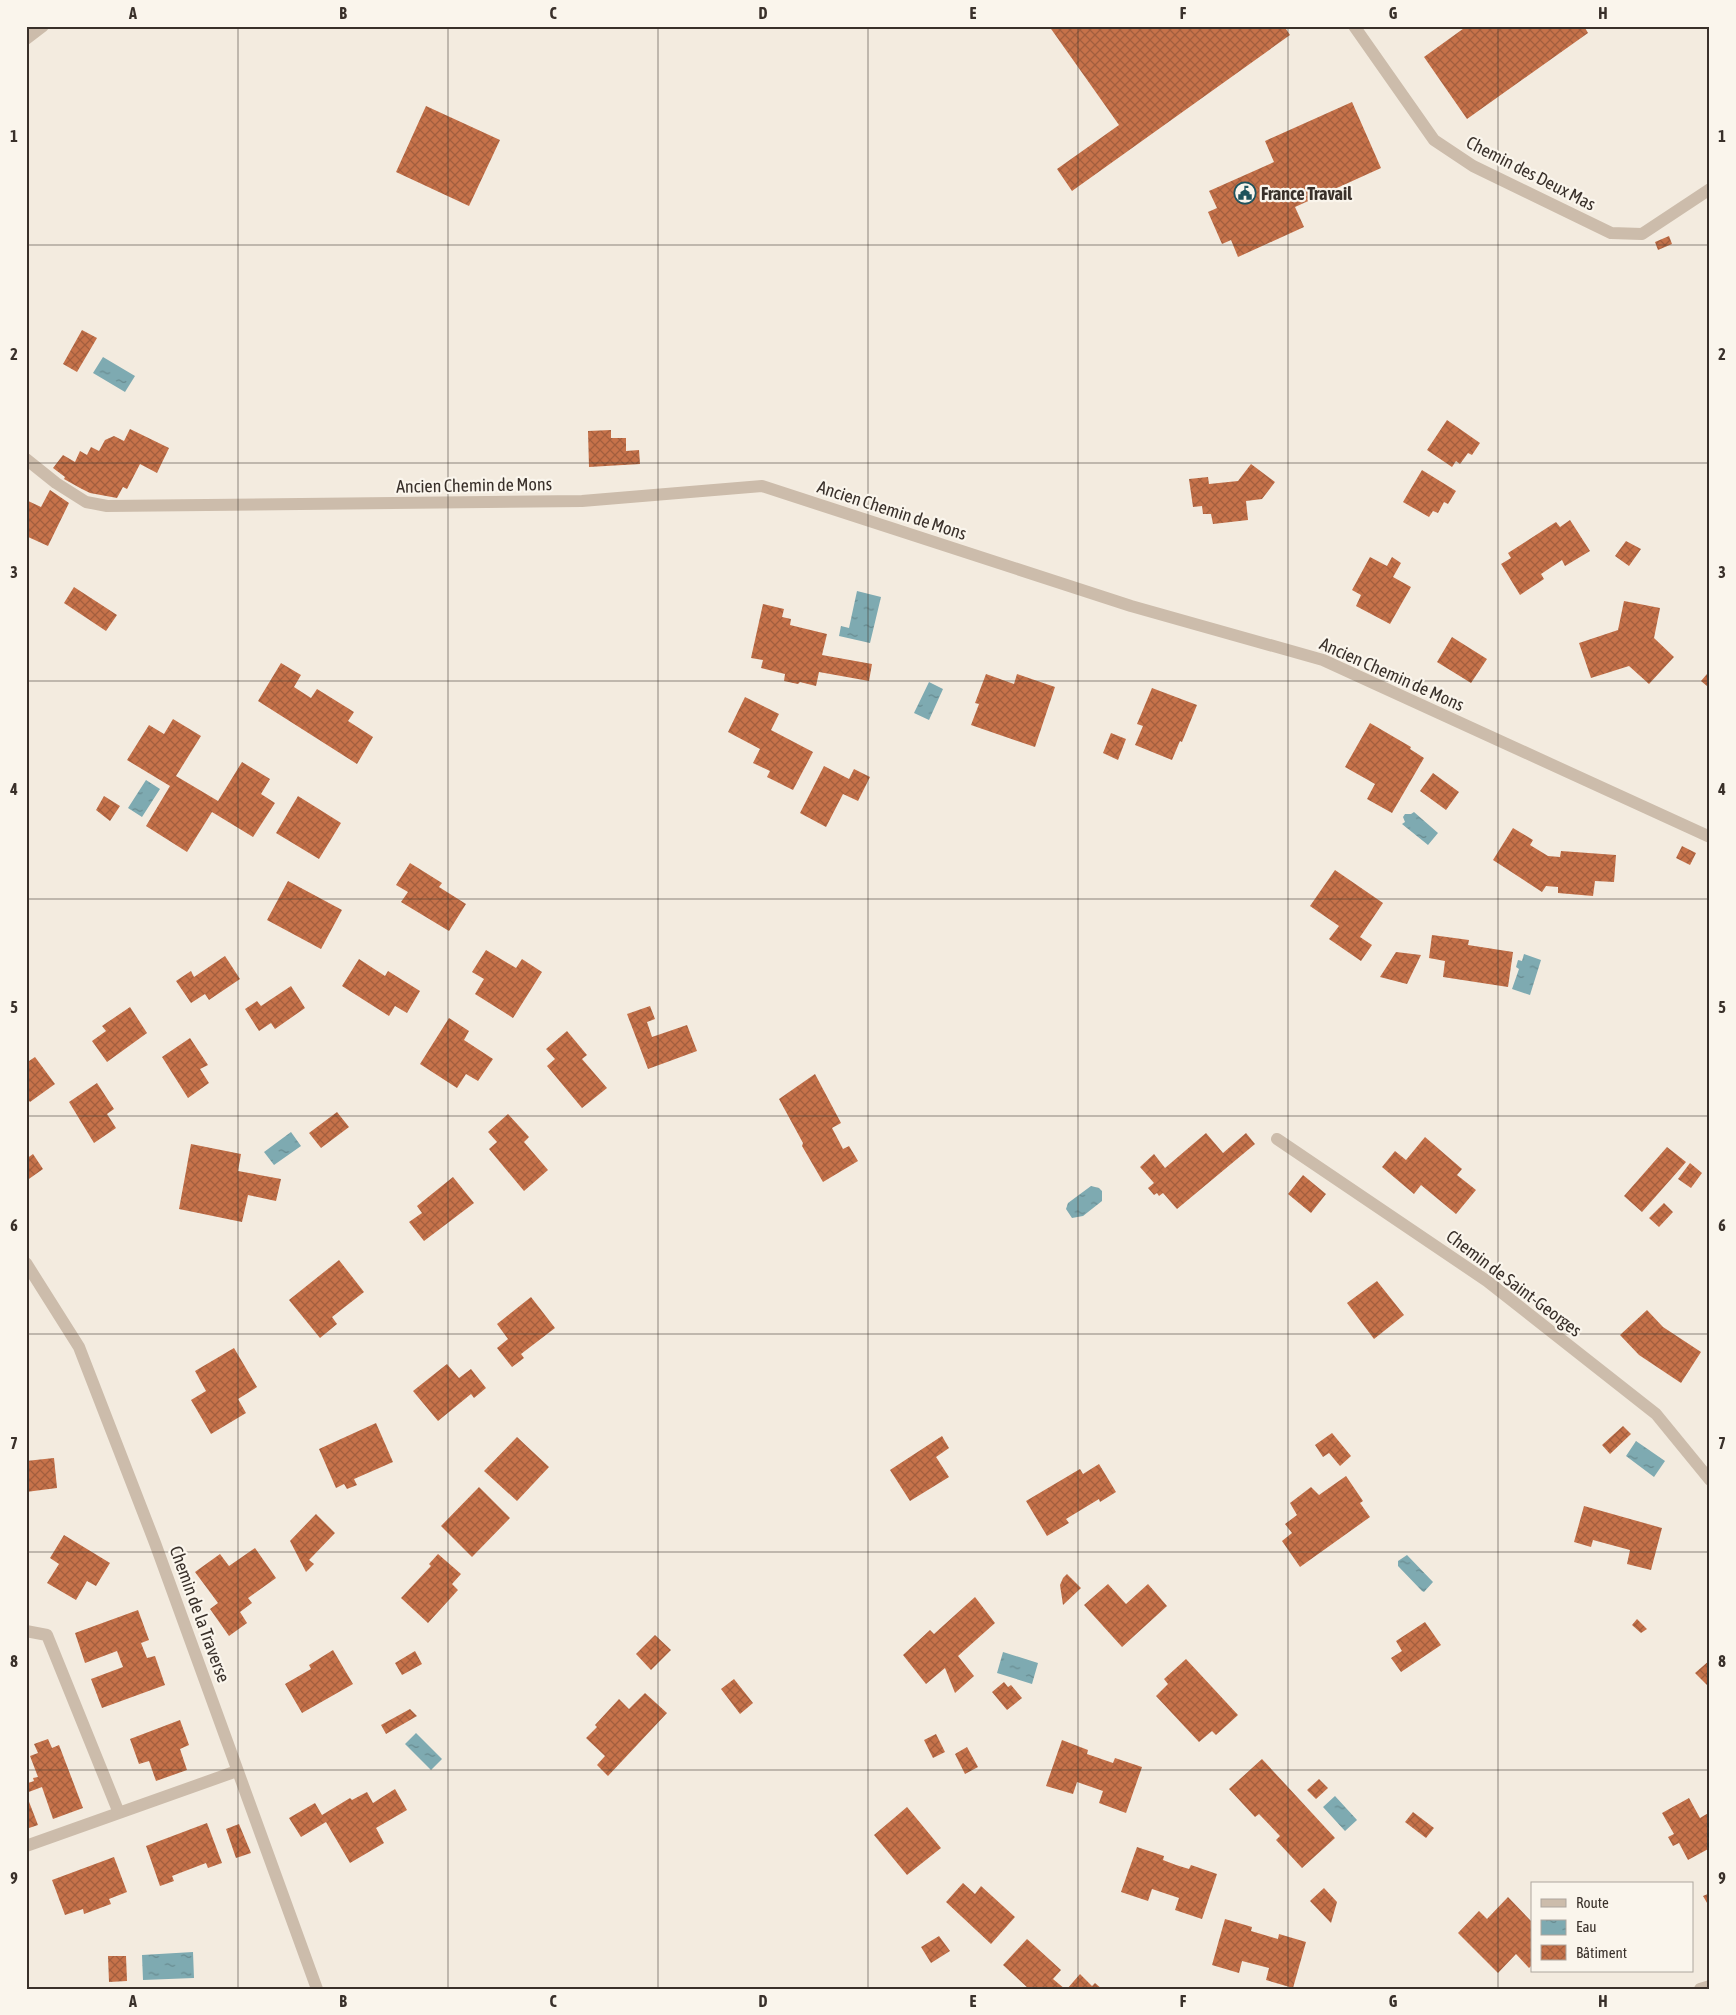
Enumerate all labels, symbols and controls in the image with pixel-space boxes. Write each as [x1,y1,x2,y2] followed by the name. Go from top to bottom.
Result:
[128,4,137,22] text: A
[339,4,347,22] text: B
[549,4,557,22] text: C
[759,4,768,22] text: D
[970,4,977,22] text: E
[1180,4,1187,22] text: F
[1389,4,1398,22] text: G
[1598,4,1608,22] text: H
[10,127,18,145] text: 1
[1718,127,1726,145] text: 1
[1463,131,1599,215] street label: Chemin des Deux Mas
[1233,181,1257,205] public building icon: France Travail
[1261,183,1352,204] place label: France Travail
[10,345,18,363] text: 2
[1718,345,1726,363] text: 2
[396,473,552,497] street label: Ancien Chemin de Mons
[815,476,969,544] street label: Ancien Chemin de Mons
[10,563,18,581] text: 3
[1718,563,1726,581] text: 3
[1317,633,1467,715] street label: Ancien Chemin de Mons
[9,780,18,798] text: 4
[1717,780,1726,798] text: 4
[10,998,18,1016] text: 5
[1718,998,1726,1016] text: 5
[10,1216,18,1234] text: 6
[1718,1216,1726,1234] text: 6
[1442,1225,1586,1341] street label: Chemin de Saint-Georges
[10,1434,18,1452] text: 7
[1718,1434,1726,1452] text: 7
[166,1543,234,1685] street label: Chemin de la Traverse
[10,1652,18,1670] text: 8
[1718,1652,1726,1670] text: 8
[10,1869,18,1887] text: 9
[1718,1869,1726,1887] text: 9
[1531,1882,1694,1972] legend
[1576,1894,1609,1911] text: Route
[1576,1918,1597,1935] text: Eau
[1576,1944,1627,1961] text: Bâtiment
[128,1992,137,2010] text: A
[339,1992,347,2010] text: B
[549,1992,557,2010] text: C
[759,1992,768,2010] text: D
[970,1992,977,2010] text: E
[1180,1992,1187,2010] text: F
[1389,1992,1398,2010] text: G
[1598,1992,1608,2010] text: H

